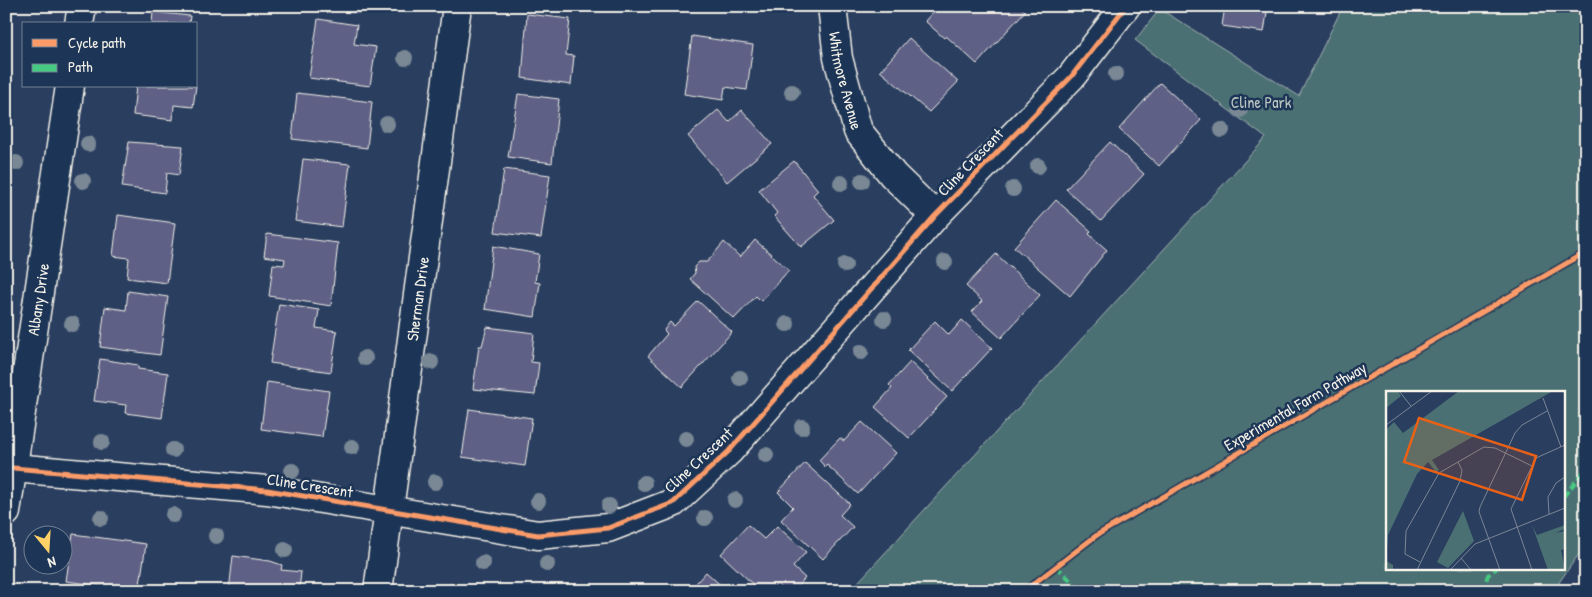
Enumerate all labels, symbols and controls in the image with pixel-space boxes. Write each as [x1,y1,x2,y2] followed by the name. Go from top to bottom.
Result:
[22,22,198,88] legend
[824,31,868,132] street label: Whitmore Avenue
[68,32,126,53] text: Cycle path
[68,56,93,77] text: Path
[1231,91,1292,113] park label: Cline Park
[932,123,1008,201] street label: Cline Crescent
[401,254,434,342] street label: Sherman Drive
[22,261,54,337] street label: Albany Drive
[1220,356,1370,456] street label: Experimental Farm Pathway
[1386,391,1564,570] inset map
[659,422,738,498] street label: Cline Crescent
[265,467,355,503] street label: Cline Crescent
[22,524,72,574] north arrow
[45,553,59,573] text: N

